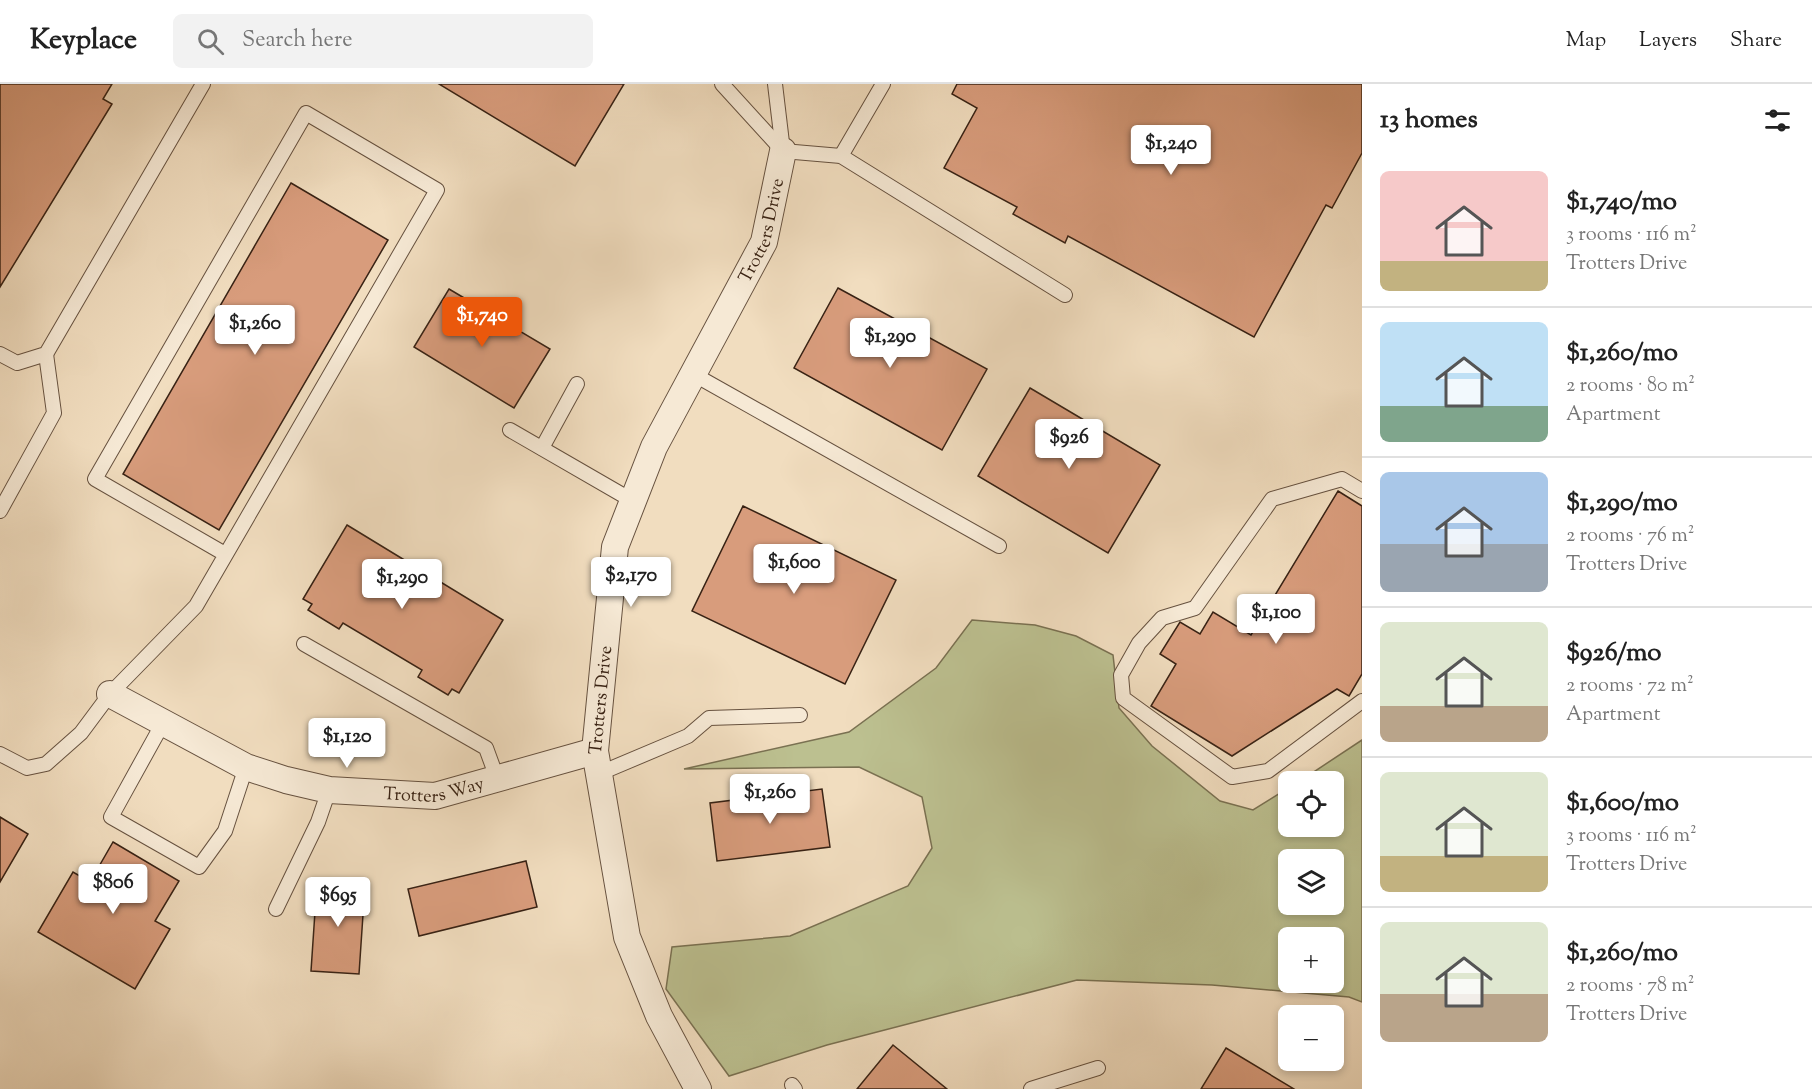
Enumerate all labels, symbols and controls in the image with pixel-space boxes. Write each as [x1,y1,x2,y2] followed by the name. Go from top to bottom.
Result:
[173,14,593,68] search box
[30,21,137,61] text: Keyplace
[194,25,227,58] icon: search
[242,25,352,57] text: Search here
[1566,26,1606,56] text: Map
[1639,26,1697,56] text: Layers
[1730,26,1782,56] text: Share
[1380,102,1478,139] text: 13 homes
[1761,104,1794,137] icon: filters
[1122,125,1220,176] pin: $1,240
[1145,130,1197,159] text: $1,240
[733,176,792,288] street label: Trotters Drive
[1566,184,1677,221] text: $1,740/mo
[1428,195,1500,267] icon: home
[1566,221,1697,250] text: 3 rooms · 116 m²
[1566,250,1687,279] text: Trotters Drive
[433,297,531,348] pin: $1,740
[456,302,508,331] text: $1,740
[206,305,304,356] pin: $1,260
[229,310,281,339] text: $1,260
[841,318,939,369] pin: $1,290
[864,323,916,352] text: $1,290
[1566,335,1678,372] text: $1,260/mo
[1428,346,1500,418] icon: home
[1566,372,1695,401] text: 2 rooms · 80 m²
[1566,401,1661,430] text: Apartment
[1033,419,1105,470] pin: $926
[1049,424,1089,453] text: $926
[1566,485,1678,522] text: $1,290/mo
[1428,496,1500,568] icon: home
[1566,522,1694,551] text: 2 rooms · 76 m²
[745,544,843,595] pin: $1,600
[767,549,821,578] text: $1,600
[1566,551,1687,580] text: Trotters Drive
[582,557,680,608] pin: $2,170
[353,559,451,610] pin: $1,290
[605,562,657,591] text: $2,170
[376,564,428,593] text: $1,290
[1227,594,1325,645] pin: $1,100
[1251,599,1301,628] text: $1,100
[1566,635,1662,672] text: $926/mo
[584,645,620,756] street label: Trotters Drive
[1428,646,1500,718] icon: home
[1566,672,1694,701] text: 2 rooms · 72 m²
[1566,701,1661,730] text: Apartment
[298,718,396,769] pin: $1,120
[322,723,372,752] text: $1,120
[1278,771,1344,1071] map controls
[1278,771,1344,837] button: locate
[383,772,487,811] street label: Trotters Way
[721,774,819,825] pin: $1,260
[744,779,796,808] text: $1,260
[1566,785,1679,822] text: $1,600/mo
[1428,796,1500,868] icon: home
[1566,822,1697,851] text: 3 rooms · 116 m²
[1278,849,1344,915] button: layers
[1566,851,1687,880] text: Trotters Drive
[77,864,149,915] pin: $806
[92,869,134,898] text: $806
[302,877,374,928] pin: $695
[319,882,357,911] text: $695
[1278,927,1344,993] button: +
[1566,935,1678,972] text: $1,260/mo
[1428,946,1500,1018] icon: home
[1566,972,1695,1001] text: 2 rooms · 78 m²
[1566,1001,1687,1030] text: Trotters Drive
[1278,1005,1344,1071] button: −

